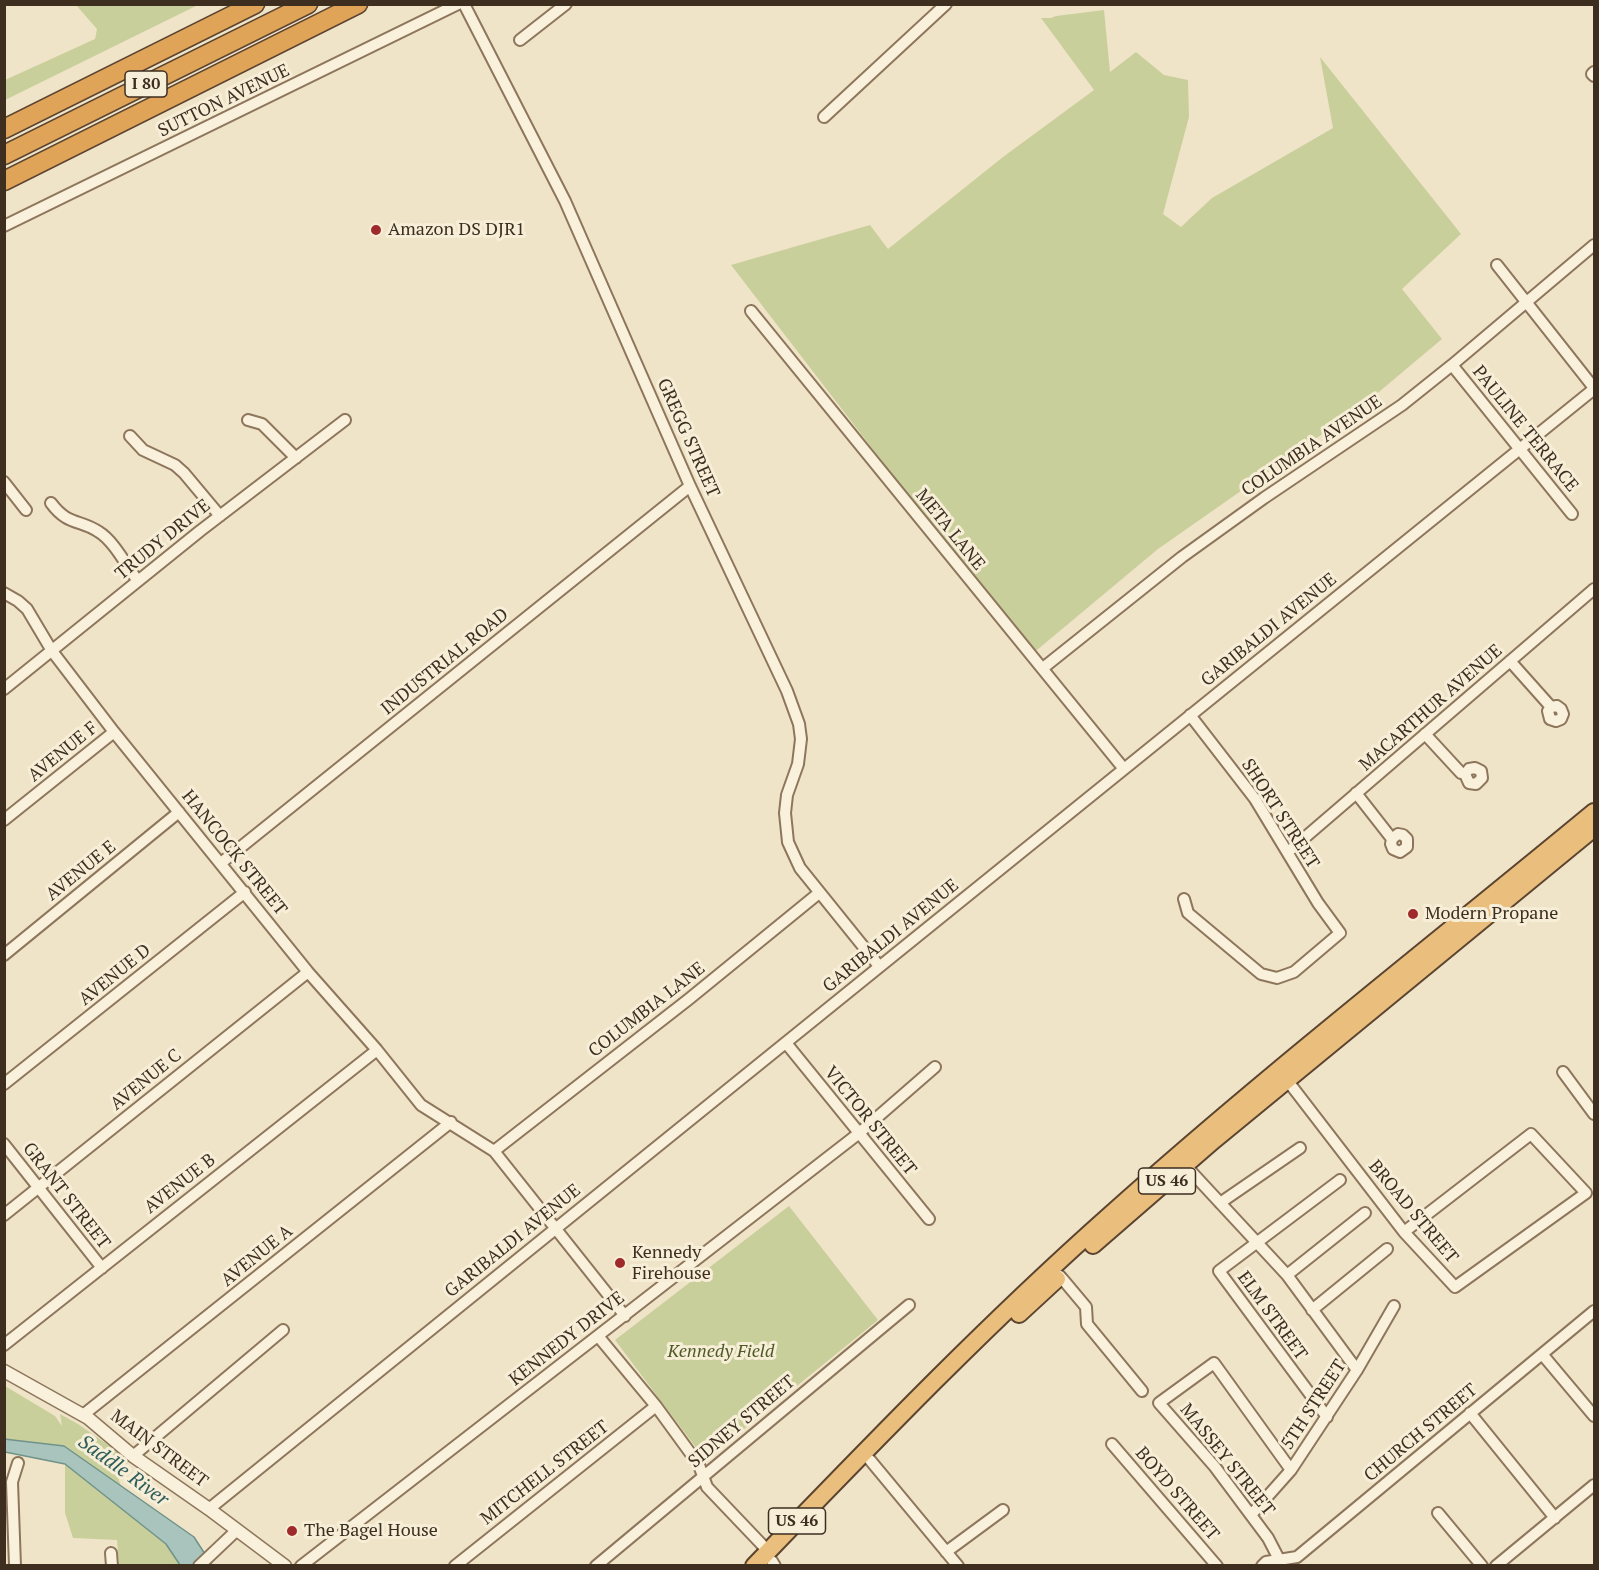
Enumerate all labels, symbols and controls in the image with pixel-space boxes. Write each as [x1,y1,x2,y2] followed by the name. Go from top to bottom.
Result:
[155,60,293,142] street label: SUTTON AVENUE
[125,71,167,97] road number: I 80
[388,219,525,241] place label: Amazon DS DJR1
[369,223,383,237] marker: Amazon DS DJR1
[1468,362,1582,496] street label: PAULINE TERRACE
[652,375,724,501] street label: GREGG STREET
[1238,391,1386,501] street label: COLUMBIA AVENUE
[911,485,989,575] street label: META LANE
[111,495,215,585] street label: TRUDY DRIVE
[1197,569,1341,691] street label: GARIBALDI AVENUE
[377,604,513,720] street label: INDUSTRIAL ROAD
[1355,640,1507,776] street label: MACARTHUR AVENUE
[24,717,102,787] street label: AVENUE F
[1236,755,1324,873] street label: SHORT STREET
[177,786,291,920] street label: HANCOCK STREET
[42,836,120,906] street label: AVENUE E
[819,875,963,997] street label: GARIBALDI AVENUE
[1425,903,1558,925] place label: Modern Propane
[1406,907,1420,921] marker: Modern Propane
[75,940,155,1010] street label: AVENUE D
[584,958,710,1062] street label: COLUMBIA LANE
[106,1045,186,1115] street label: AVENUE C
[819,1062,921,1180] street label: VICTOR STREET
[18,1138,114,1254] street label: GRANT STREET
[140,1150,220,1218] street label: AVENUE B
[1364,1156,1462,1268] street label: BROAD STREET
[1138,1168,1196,1194] road number: US 46
[441,1180,585,1302] street label: GARIBALDI AVENUE
[217,1221,297,1291] street label: AVENUE A
[632,1242,711,1284] place label: Kennedy Firehouse
[613,1256,627,1270] marker: Kennedy Firehouse
[1232,1267,1312,1365] street label: ELM STREET
[505,1287,629,1391] street label: KENNEDY DRIVE
[668,1341,774,1363] park label: Kennedy Field
[1277,1356,1351,1454] street label: 5TH STREET
[684,1371,800,1473] street label: SIDNEY STREET
[1360,1379,1482,1487] street label: CHURCH STREET
[1175,1400,1279,1520] street label: MASSEY STREET
[106,1405,212,1493] street label: MAIN STREET
[477,1416,613,1530] street label: MITCHELL STREET
[73,1430,173,1512] water label: Saddle River
[1131,1443,1223,1545] street label: BOYD STREET
[768,1508,826,1534] road number: US 46
[304,1520,438,1542] place label: The Bagel House
[285,1524,299,1538] marker: The Bagel House

